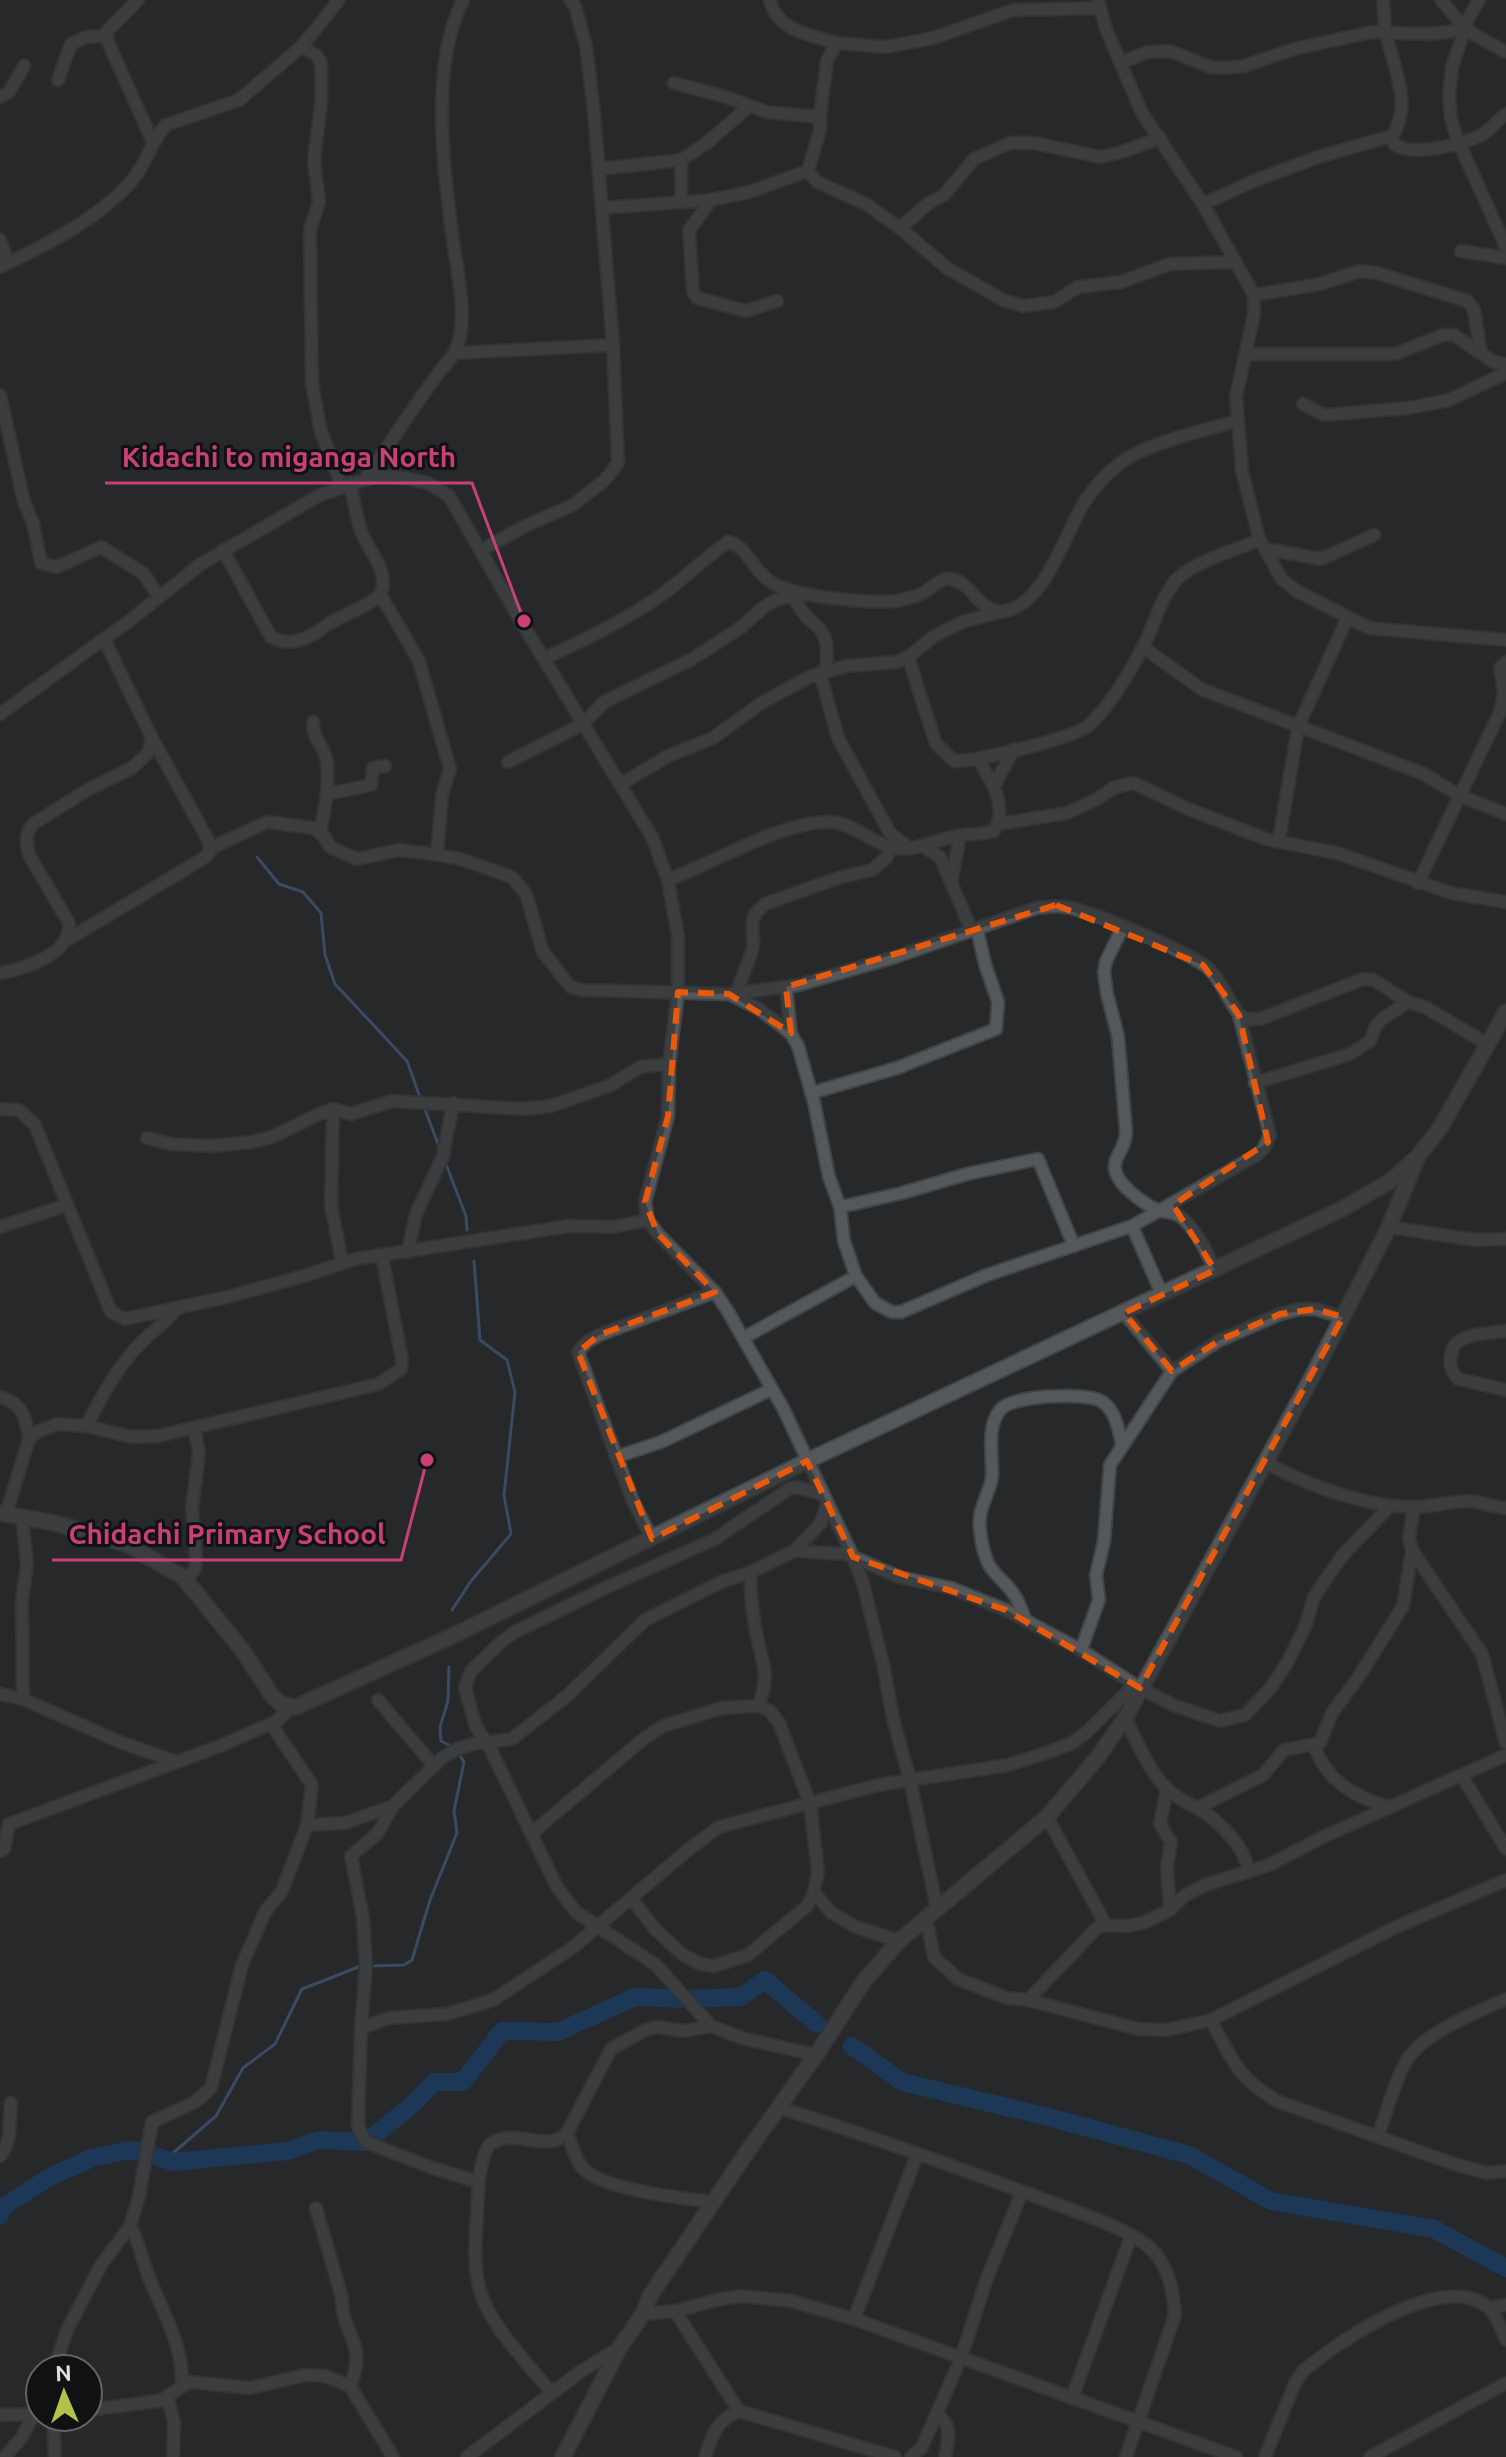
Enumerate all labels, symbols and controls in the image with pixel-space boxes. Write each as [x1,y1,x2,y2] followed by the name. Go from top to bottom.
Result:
[105,431,472,483] callout: Kidachi to miganga North
[122,441,456,472] text: Kidachi to miganga North
[52,1508,401,1560] callout: Chidachi Primary School
[69,1518,385,1549] text: Chidachi Primary School
[24,2353,104,2433] north arrow
[55,2360,72,2385] text: N

